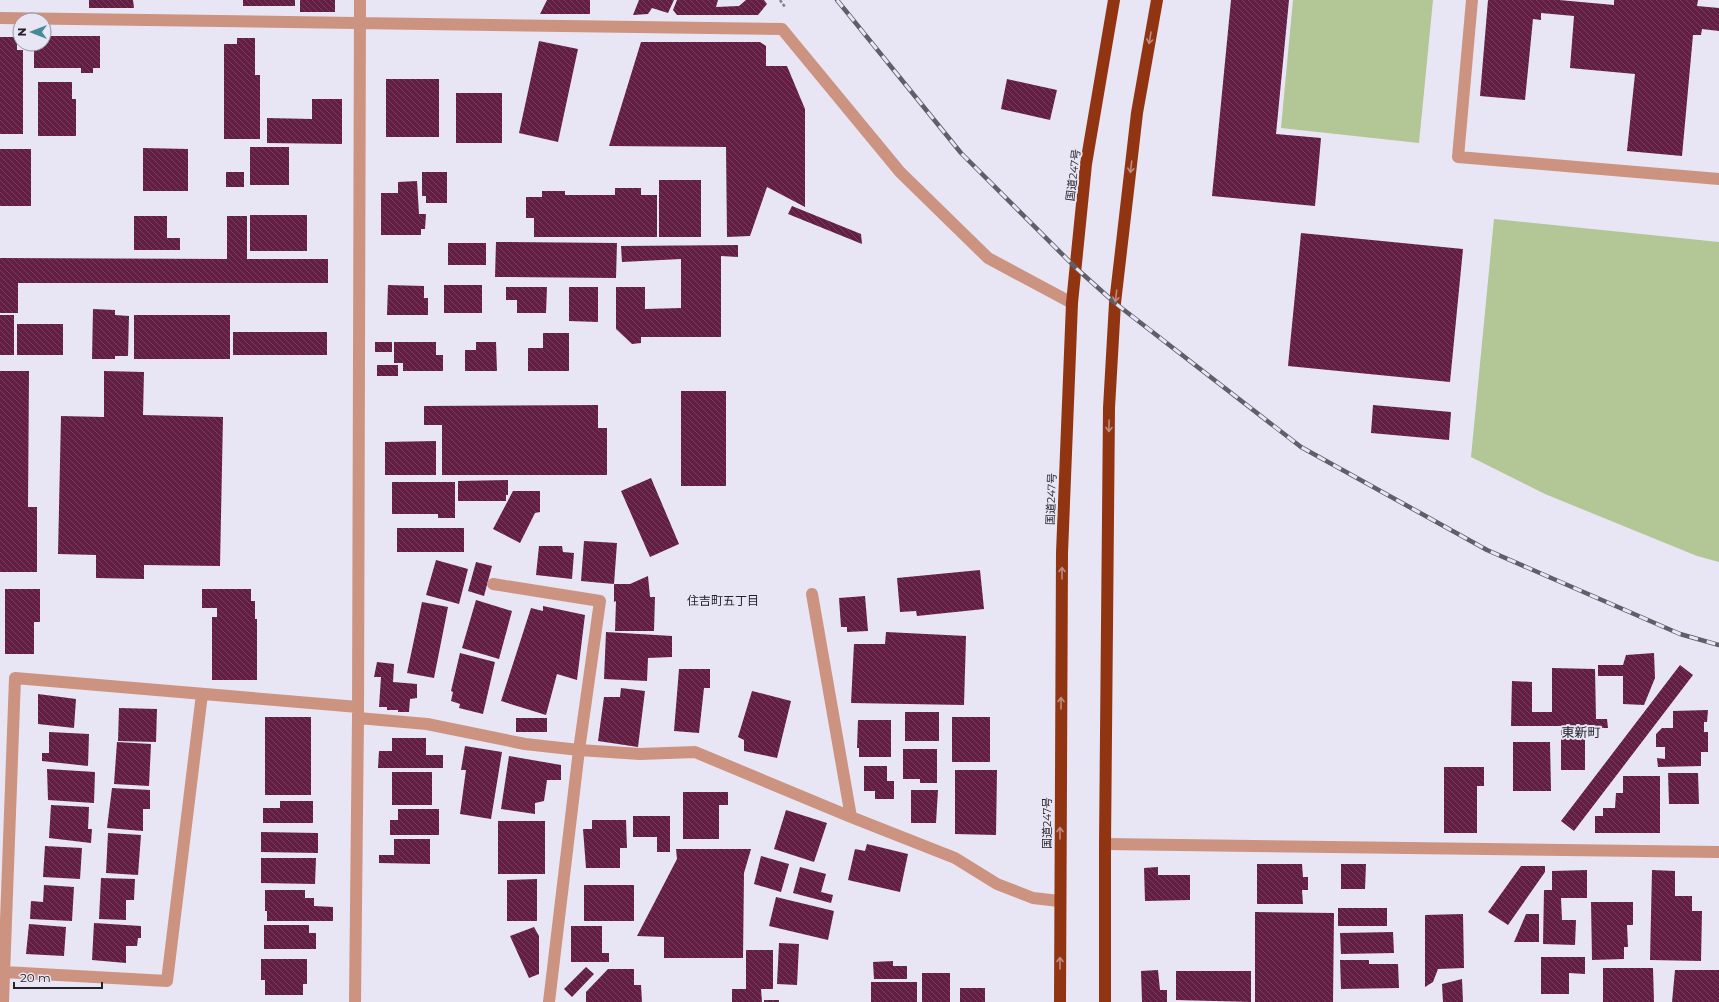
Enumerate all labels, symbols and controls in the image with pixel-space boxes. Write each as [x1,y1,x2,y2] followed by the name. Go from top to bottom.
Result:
[12,12,52,52] north arrow
[15,28,29,36] text: N
[1146,32,1154,45] one-way arrow
[1063,148,1083,202] street label: 国道247号
[1127,160,1135,173] one-way arrow
[1112,289,1120,302] one-way arrow
[1105,419,1113,432] one-way arrow
[1043,473,1059,525] street label: 国道247号
[1058,567,1066,580] one-way arrow
[687,593,759,608] district label: 住吉町五丁目
[1057,697,1065,710] one-way arrow
[1561,724,1601,740] district label: 東新町
[1040,797,1054,849] street label: 国道247号
[1056,827,1064,840] one-way arrow
[1056,957,1064,970] one-way arrow
[14,964,102,990] scale bar
[20,970,51,985] text: 20 m

